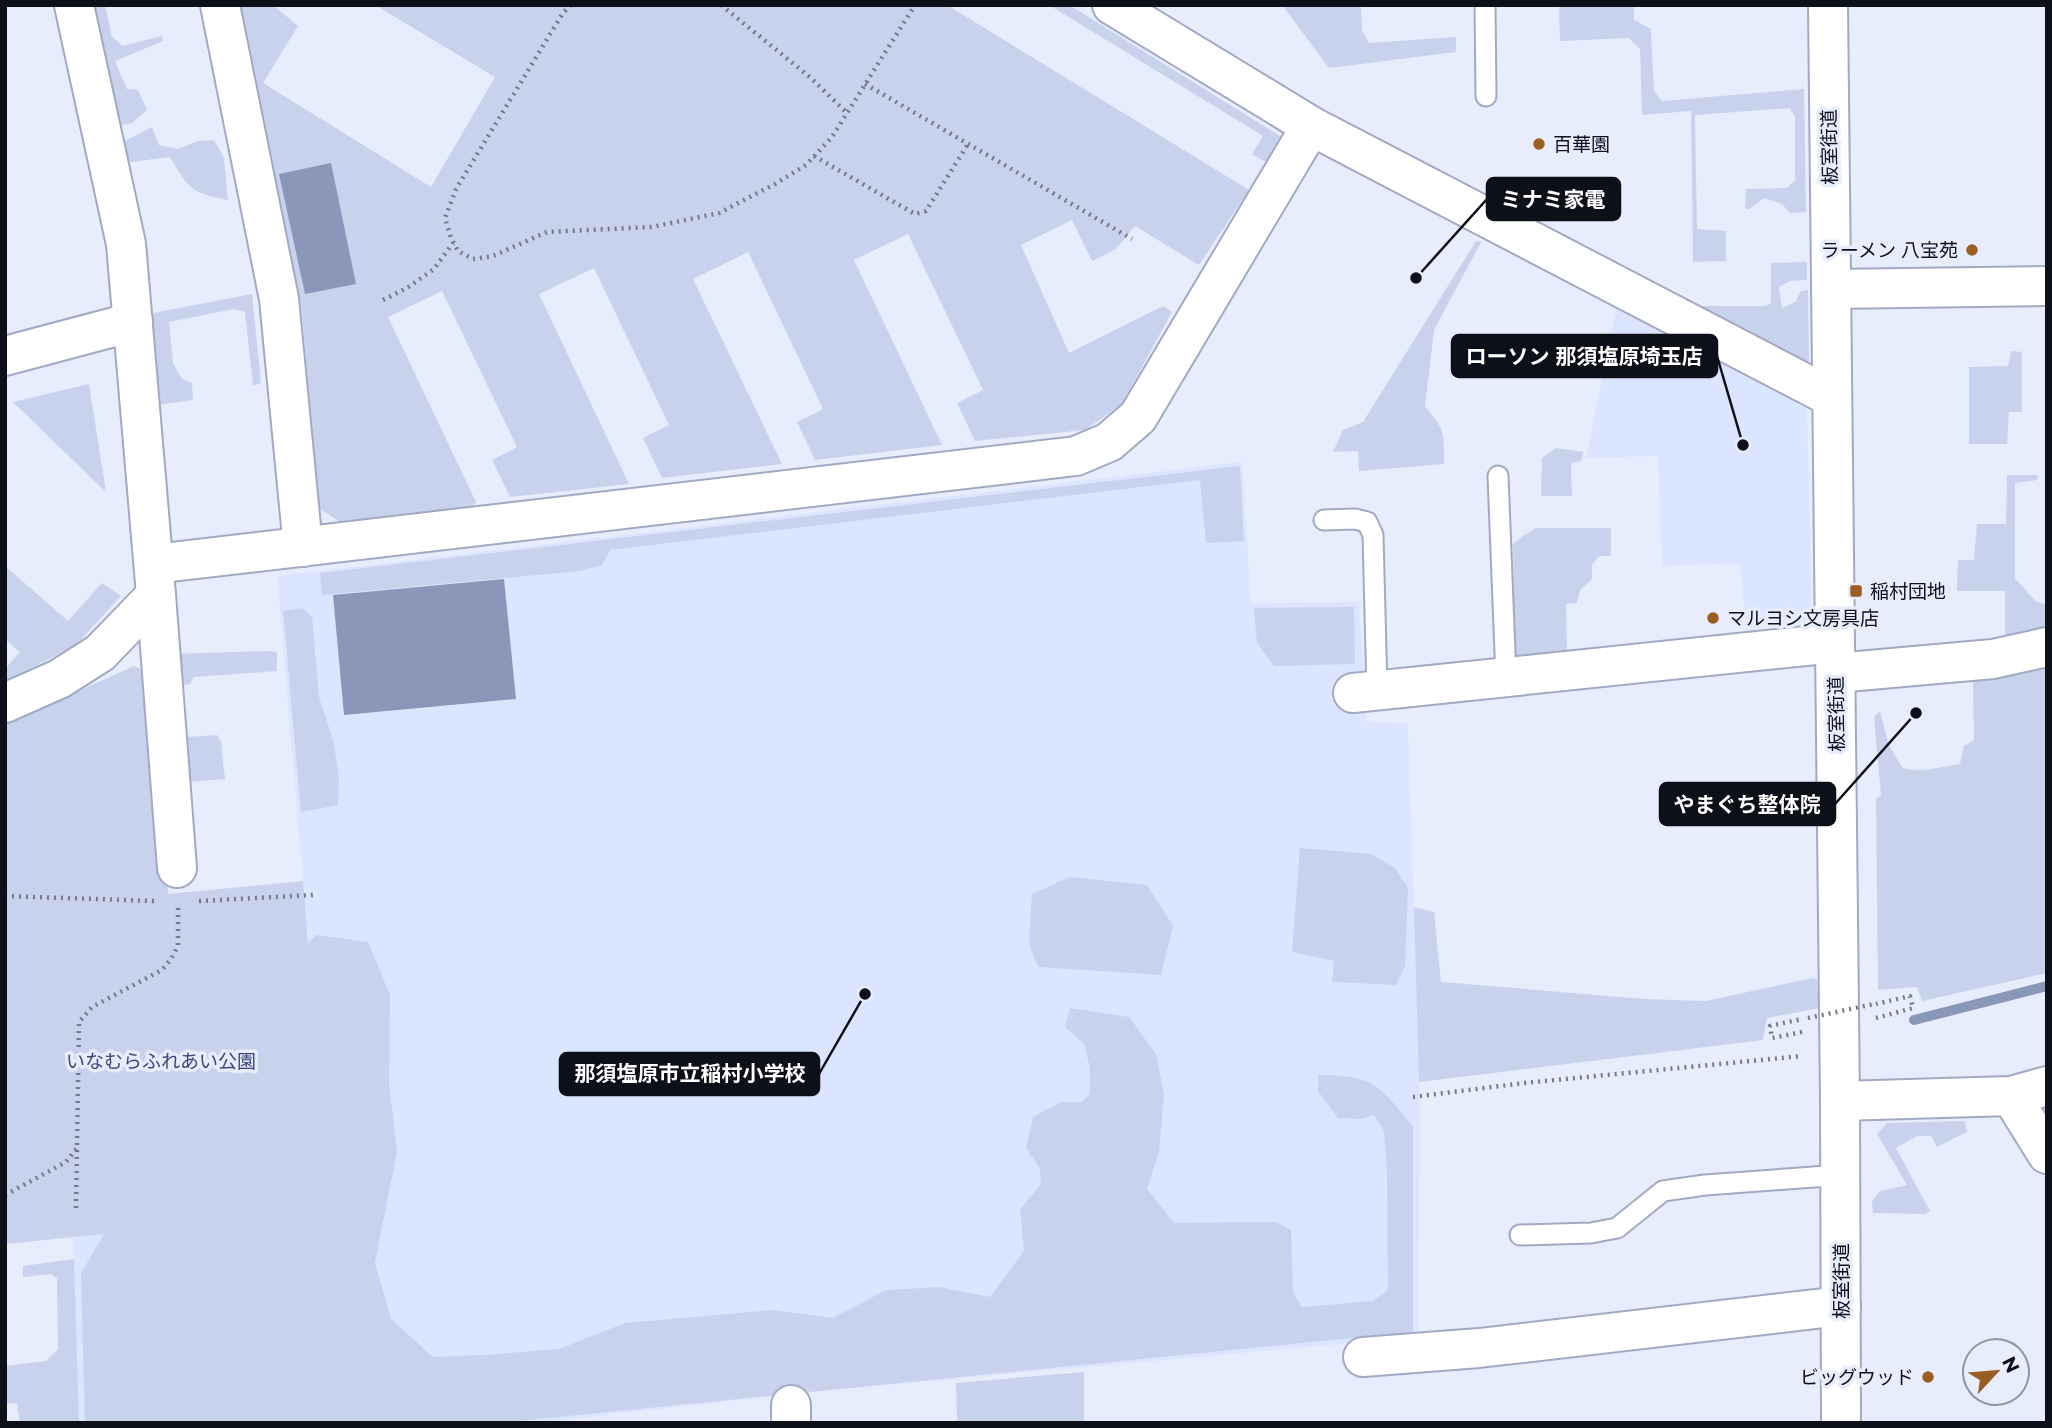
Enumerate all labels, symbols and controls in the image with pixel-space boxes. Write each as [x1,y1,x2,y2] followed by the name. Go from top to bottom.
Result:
[1817,109,1842,185] street label: 板室街道
[1553,133,1610,156] place label: 百華園
[1531,136,1547,152] marker: 百華園
[1487,178,1620,220] callout: ミナミ家電
[1501,187,1606,212] text: ミナミ家電
[1821,239,1958,262] place label: ラーメン 八宝苑
[1964,242,1980,258] marker: ラーメン 八宝苑
[1452,335,1717,377] callout: ローソン 那須塩原埼玉店
[1466,344,1702,369] text: ローソン 那須塩原埼玉店
[1870,580,1946,603] place label: 稲村団地
[1848,583,1864,599] marker: 稲村団地
[1727,607,1879,630] place label: マルヨシ文房具店
[1705,610,1721,626] marker: マルヨシ文房具店
[1824,676,1849,752] street label: 板室街道
[1660,783,1835,825] callout: やまぐち整体院
[1674,792,1821,817] text: やまぐち整体院
[66,1050,256,1073] park label: いなむらふれあい公園
[560,1053,819,1095] callout: 那須塩原市立稲村小学校
[575,1061,806,1086] text: 那須塩原市立稲村小学校
[1830,1243,1853,1319] street label: 板室街道
[1961,1337,2031,1407] north arrow
[1997,1353,2025,1377] text: N
[1800,1366,1914,1389] place label: ビッグウッド
[1920,1369,1936,1385] marker: ビッグウッド

